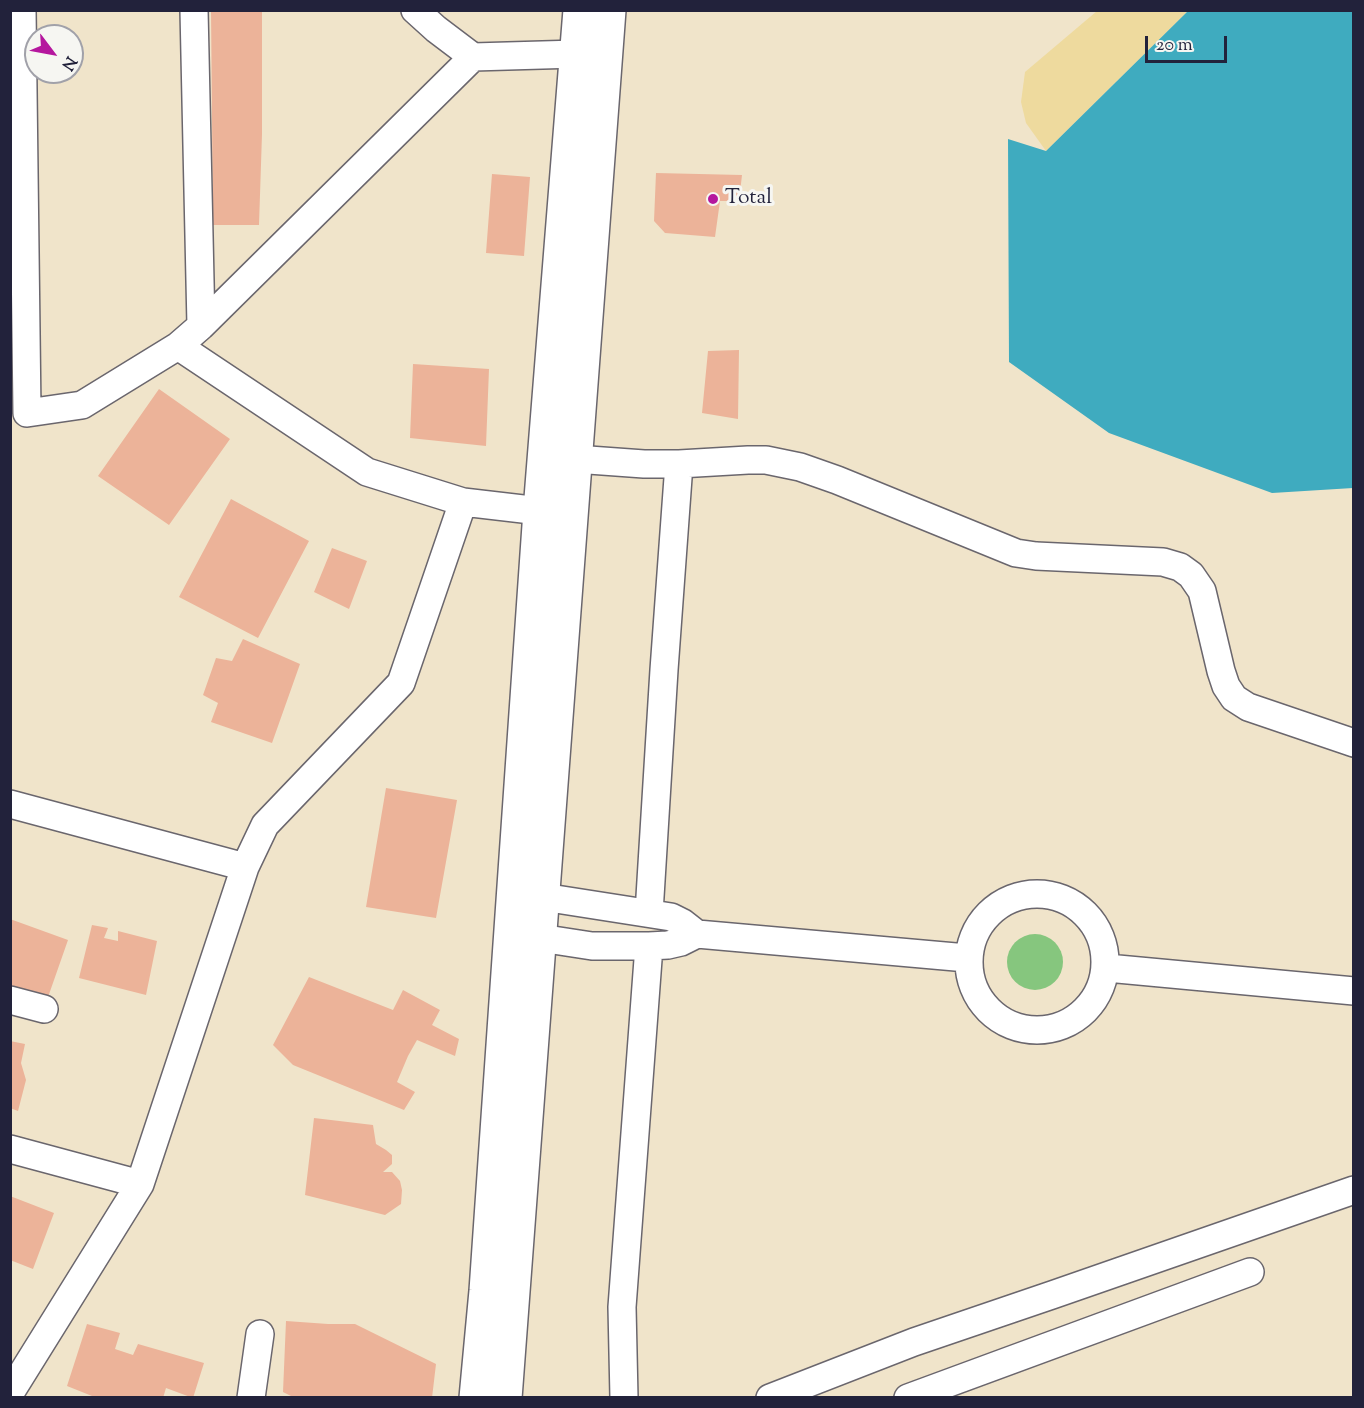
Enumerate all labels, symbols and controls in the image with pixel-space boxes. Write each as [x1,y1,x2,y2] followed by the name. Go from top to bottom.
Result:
[24,24,84,84] north arrow
[1148,24,1230,62] scale bar
[1156,33,1193,59] text: 20 m
[55,51,81,74] text: N
[725,186,772,212] place label: Total
[706,192,720,206] marker: Total

